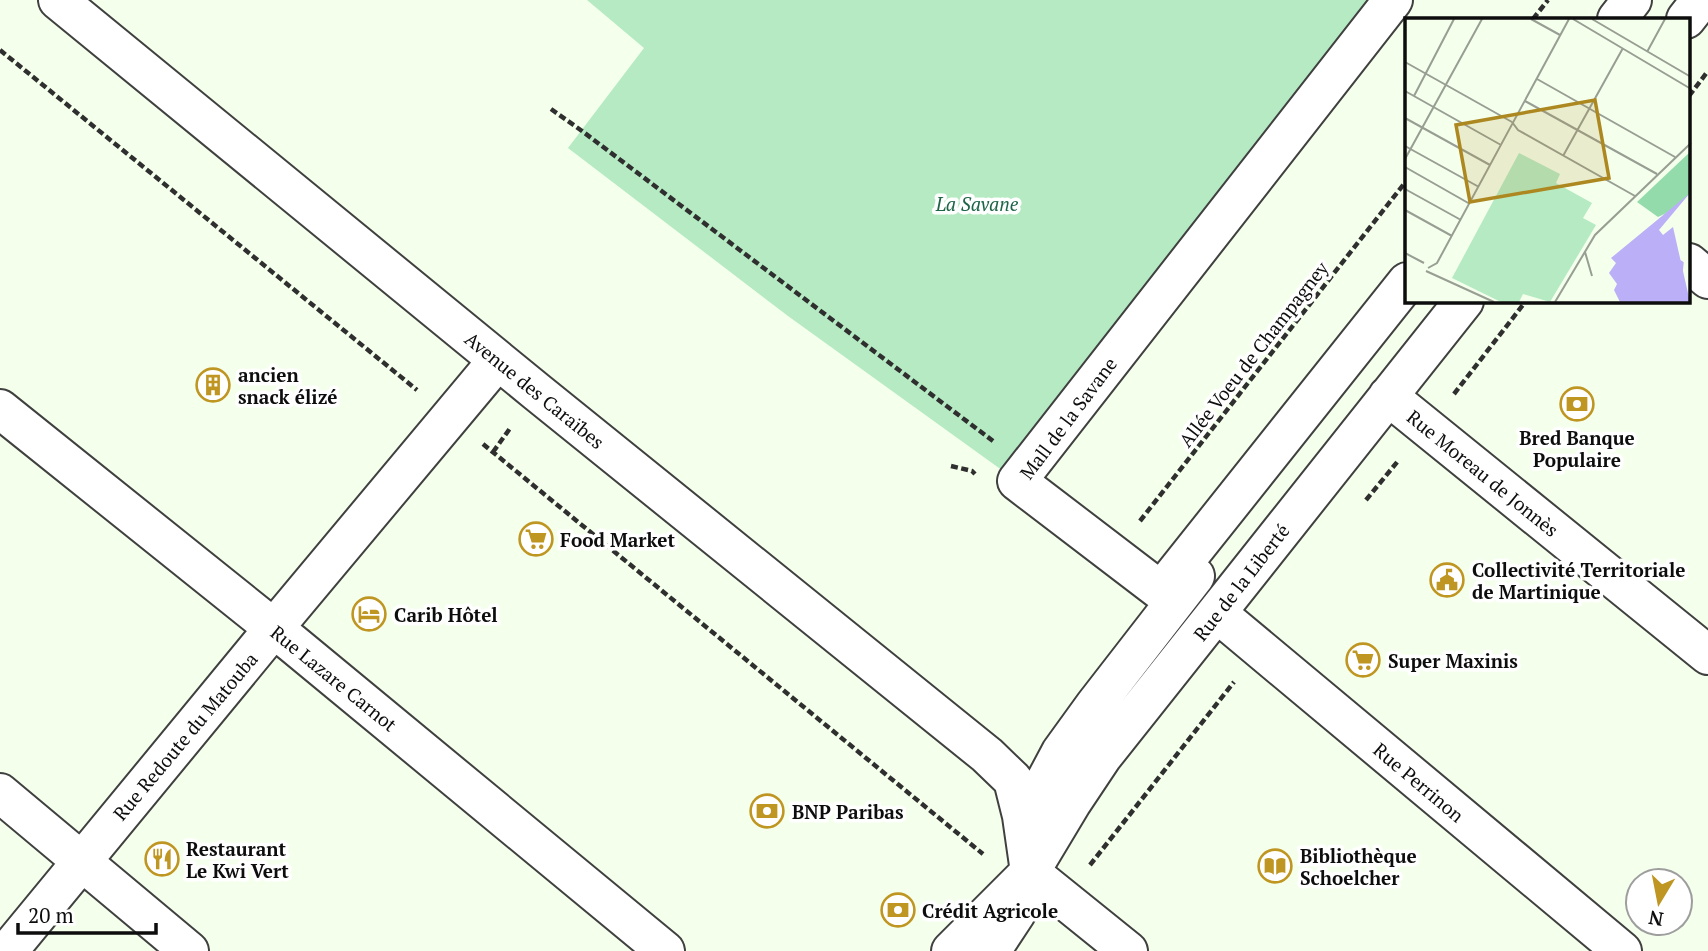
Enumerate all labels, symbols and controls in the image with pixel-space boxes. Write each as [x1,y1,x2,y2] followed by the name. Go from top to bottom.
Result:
[1405,18,1690,303] inset map
[935,191,1019,216] park label: La Savane
[1173,256,1334,452] street label: Allée Voeu de Champagney
[460,326,610,454] street label: Avenue des Caraïbes
[1014,352,1122,484] street label: Mall de la Savane
[238,362,337,409] place label: ancien snack élizé
[194,366,232,404] building icon: ancien snack élizé
[1558,385,1596,423] bank icon: Bred Banque Populaire
[1402,404,1564,542] street label: Rue Moreau de Jonnès
[1519,425,1635,472] place label: Bred Banque Populaire
[1187,518,1295,646] street label: Rue de la Liberté
[517,520,555,558] supermarket icon: Food Market
[560,527,675,552] place label: Food Market
[1472,557,1685,604] place label: Collectivité Territoriale de Martinique
[1428,561,1466,599] public building icon: Collectivité Territoriale de Martinique
[350,595,388,633] hotel icon: Carib Hôtel
[394,602,498,627] place label: Carib Hôtel
[266,619,402,737] street label: Rue Lazare Carnot
[1344,641,1382,679] supermarket icon: Super Maxinis
[107,646,263,825] street label: Rue Redoute du Matouba
[1388,648,1518,673] place label: Super Maxinis
[1368,737,1470,827] street label: Rue Perrinon
[748,792,786,830] bank icon: BNP Paribas
[792,799,904,824] place label: BNP Paribas
[186,836,289,883] place label: Restaurant Le Kwi Vert
[143,840,181,878] restaurant icon: Restaurant Le Kwi Vert
[1300,843,1417,890] place label: Bibliothèque Schoelcher
[1256,847,1294,885] library icon: Bibliothèque Schoelcher
[1624,867,1694,937] north arrow
[879,891,917,929] bank icon: Crédit Agricole
[18,892,156,936] scale bar
[922,898,1058,923] place label: Crédit Agricole
[28,901,74,929] text: 20 m
[1646,906,1665,933] text: N

